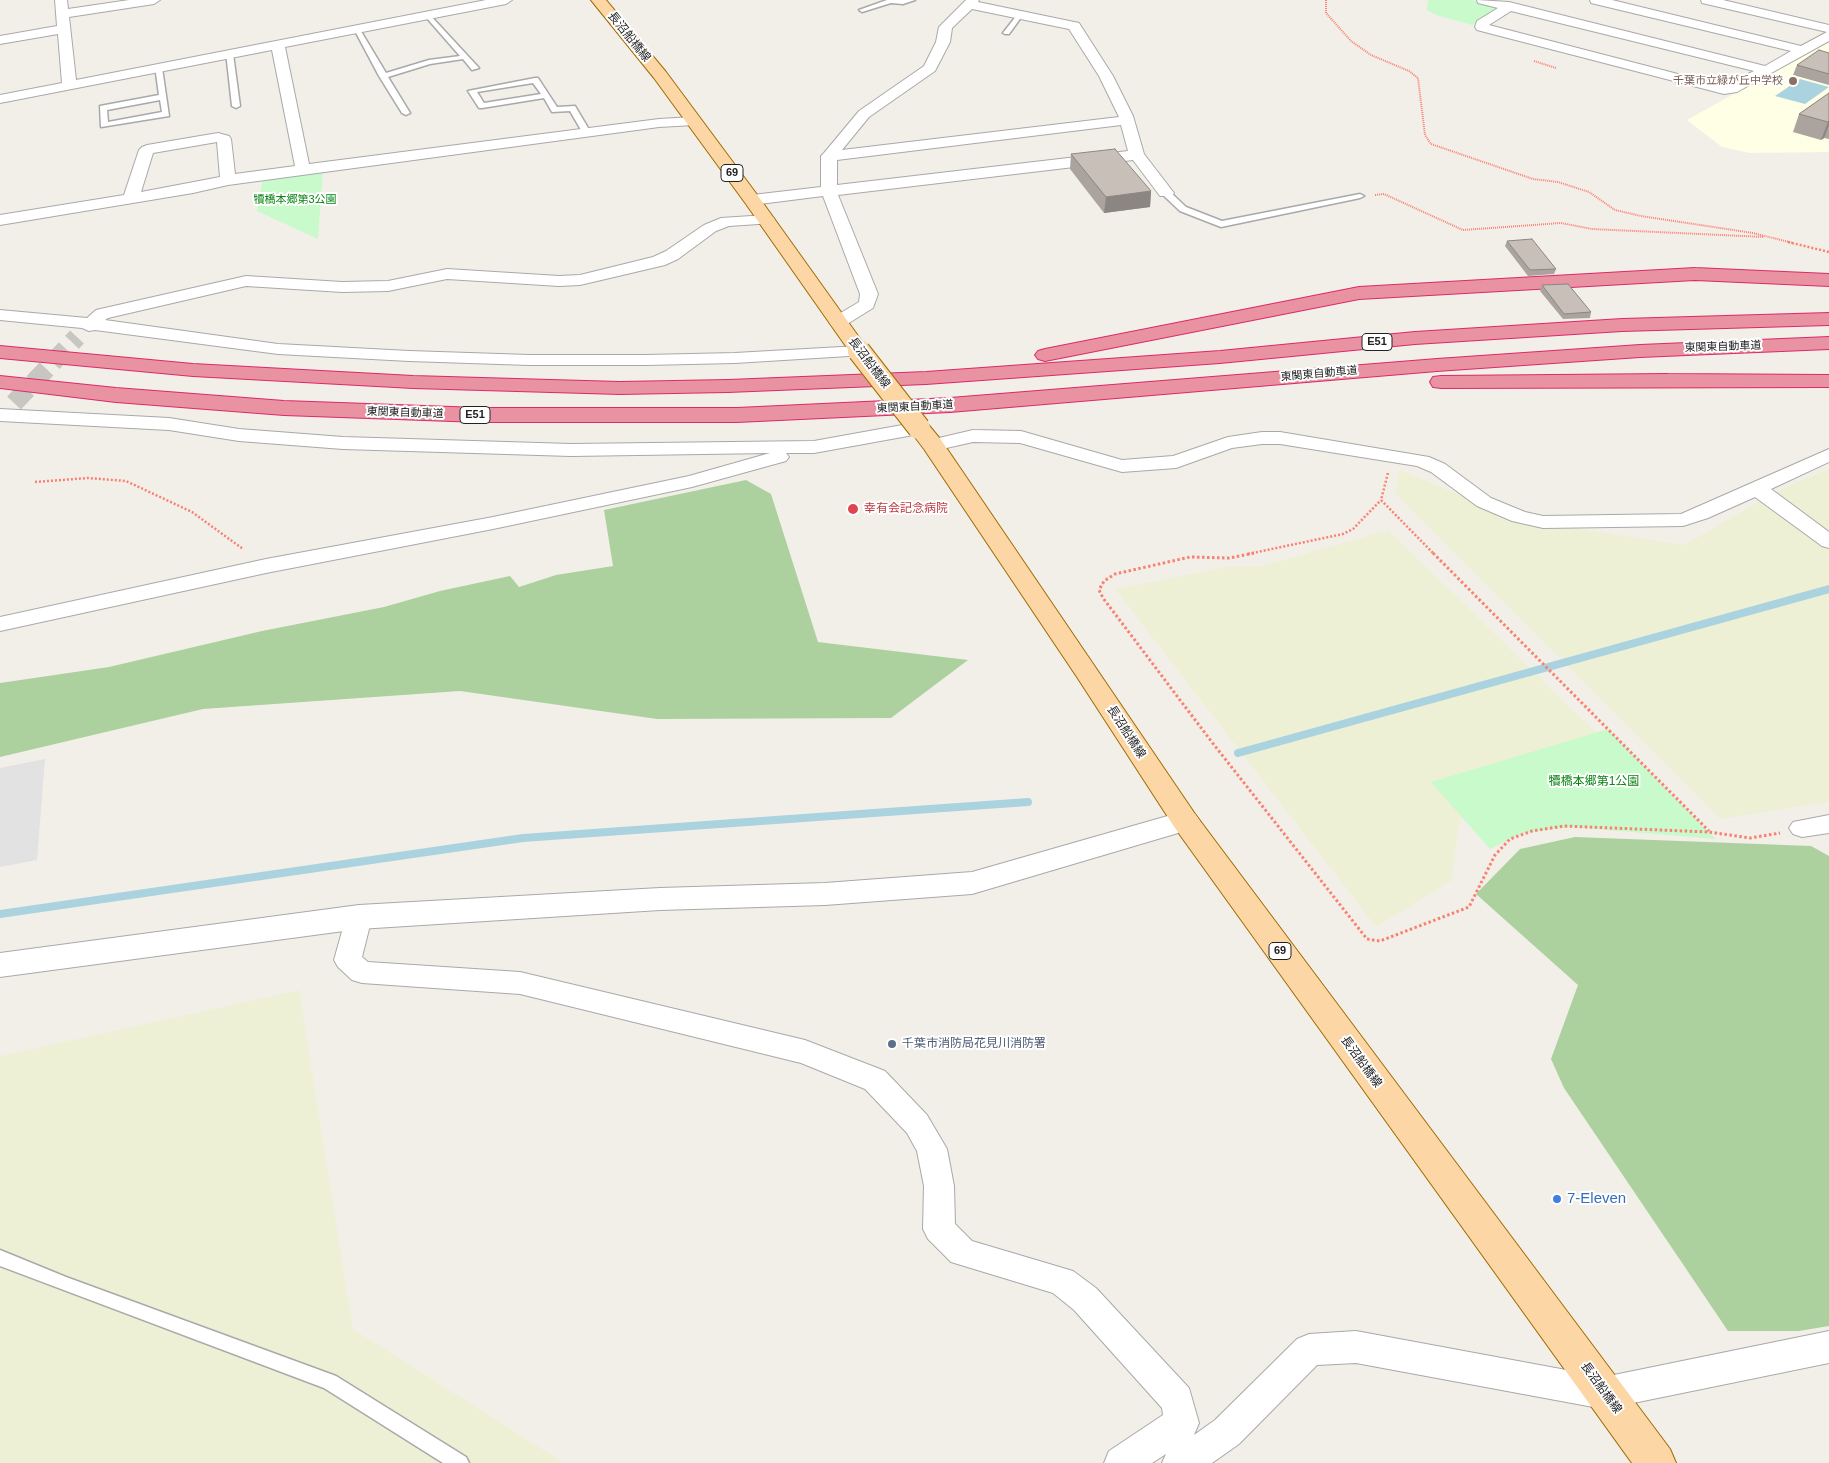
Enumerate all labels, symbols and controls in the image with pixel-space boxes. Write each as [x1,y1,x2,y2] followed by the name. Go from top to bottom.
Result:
[605,9,653,65] street label: 長沼船橋線
[1673,74,1783,88] place label: 千葉市立緑が丘中学校
[1787,75,1799,87] marker: 千葉市立緑が丘中学校
[721,164,743,182] road number: 69
[253,193,337,207] park label: 犢橋本郷第3公園
[1362,334,1392,351] road number: E51
[845,335,893,391] street label: 長沼船橋線
[1684,339,1762,355] street label: 東関東自動車道
[1280,364,1358,384] street label: 東関東自動車道
[876,398,954,416] street label: 東関東自動車道
[366,405,444,421] street label: 東関東自動車道
[460,406,490,424] road number: E51
[846,502,860,516] marker: 幸有会記念病院
[864,502,948,516] place label: 幸有会記念病院
[1104,703,1148,761] street label: 長沼船橋線
[1549,775,1639,789] park label: 犢橋本郷第1公園
[1269,942,1291,959] road number: 69
[1338,1033,1384,1091] street label: 長沼船橋線
[902,1037,1046,1051] place label: 千葉市消防局花見川消防署
[886,1038,898,1050] marker: 千葉市消防局花見川消防署
[1567,1190,1626,1208] place label: 7-Eleven
[1551,1193,1563,1205] marker: 7-Eleven
[1578,1359,1624,1417] street label: 長沼船橋線

